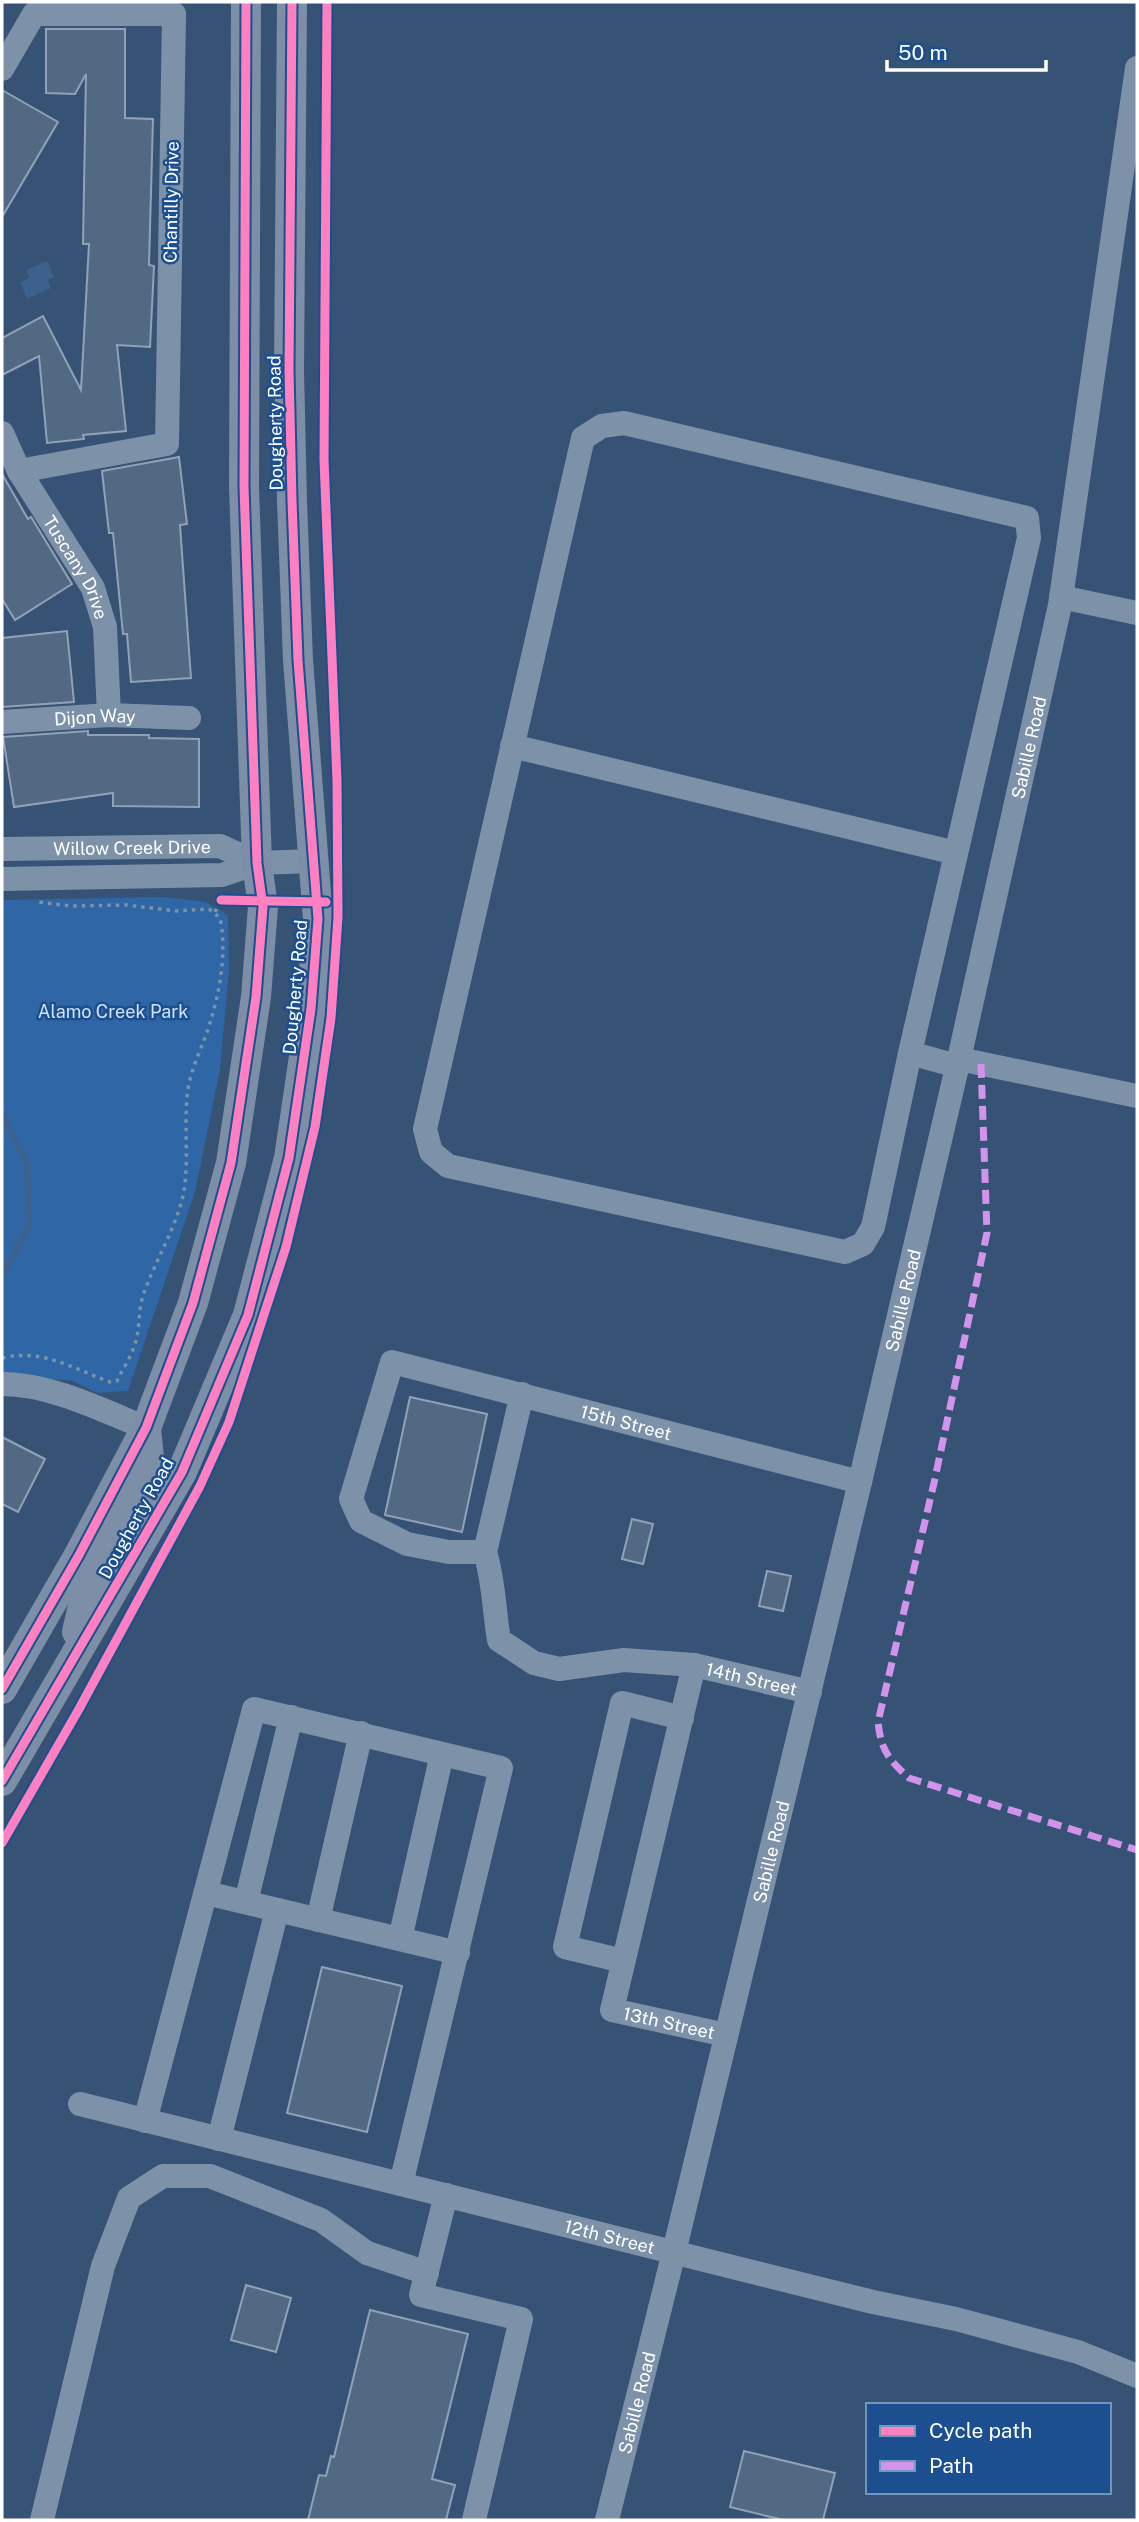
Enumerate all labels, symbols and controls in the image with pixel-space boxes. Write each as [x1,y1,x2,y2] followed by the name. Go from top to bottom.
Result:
[887,28,1046,72] scale bar
[898,40,948,65] text: 50 m
[159,141,183,263] street label: Chantilly Drive
[263,355,287,491] street label: Dougherty Road
[39,511,112,622] street label: Tuscany Drive
[1007,694,1050,801] street label: Sabille Road
[53,704,136,729] street label: Dijon Way
[53,836,211,859] street label: Willow Creek Drive
[279,919,311,1055] street label: Dougherty Road
[38,1001,188,1022] park label: Alamo Creek Park
[880,1247,925,1354] street label: Sabille Road
[578,1400,674,1444] street label: 15th Street
[94,1454,178,1582] street label: Dougherty Road
[704,1658,799,1699] street label: 14th Street
[748,1798,793,1905] street label: Sabille Road
[621,2002,717,2043] street label: 13th Street
[562,2215,657,2258] street label: 12th Street
[613,2349,659,2456] street label: Sabille Road
[866,2403,1111,2494] legend
[929,2418,1032,2443] text: Cycle path
[929,2453,974,2478] text: Path

